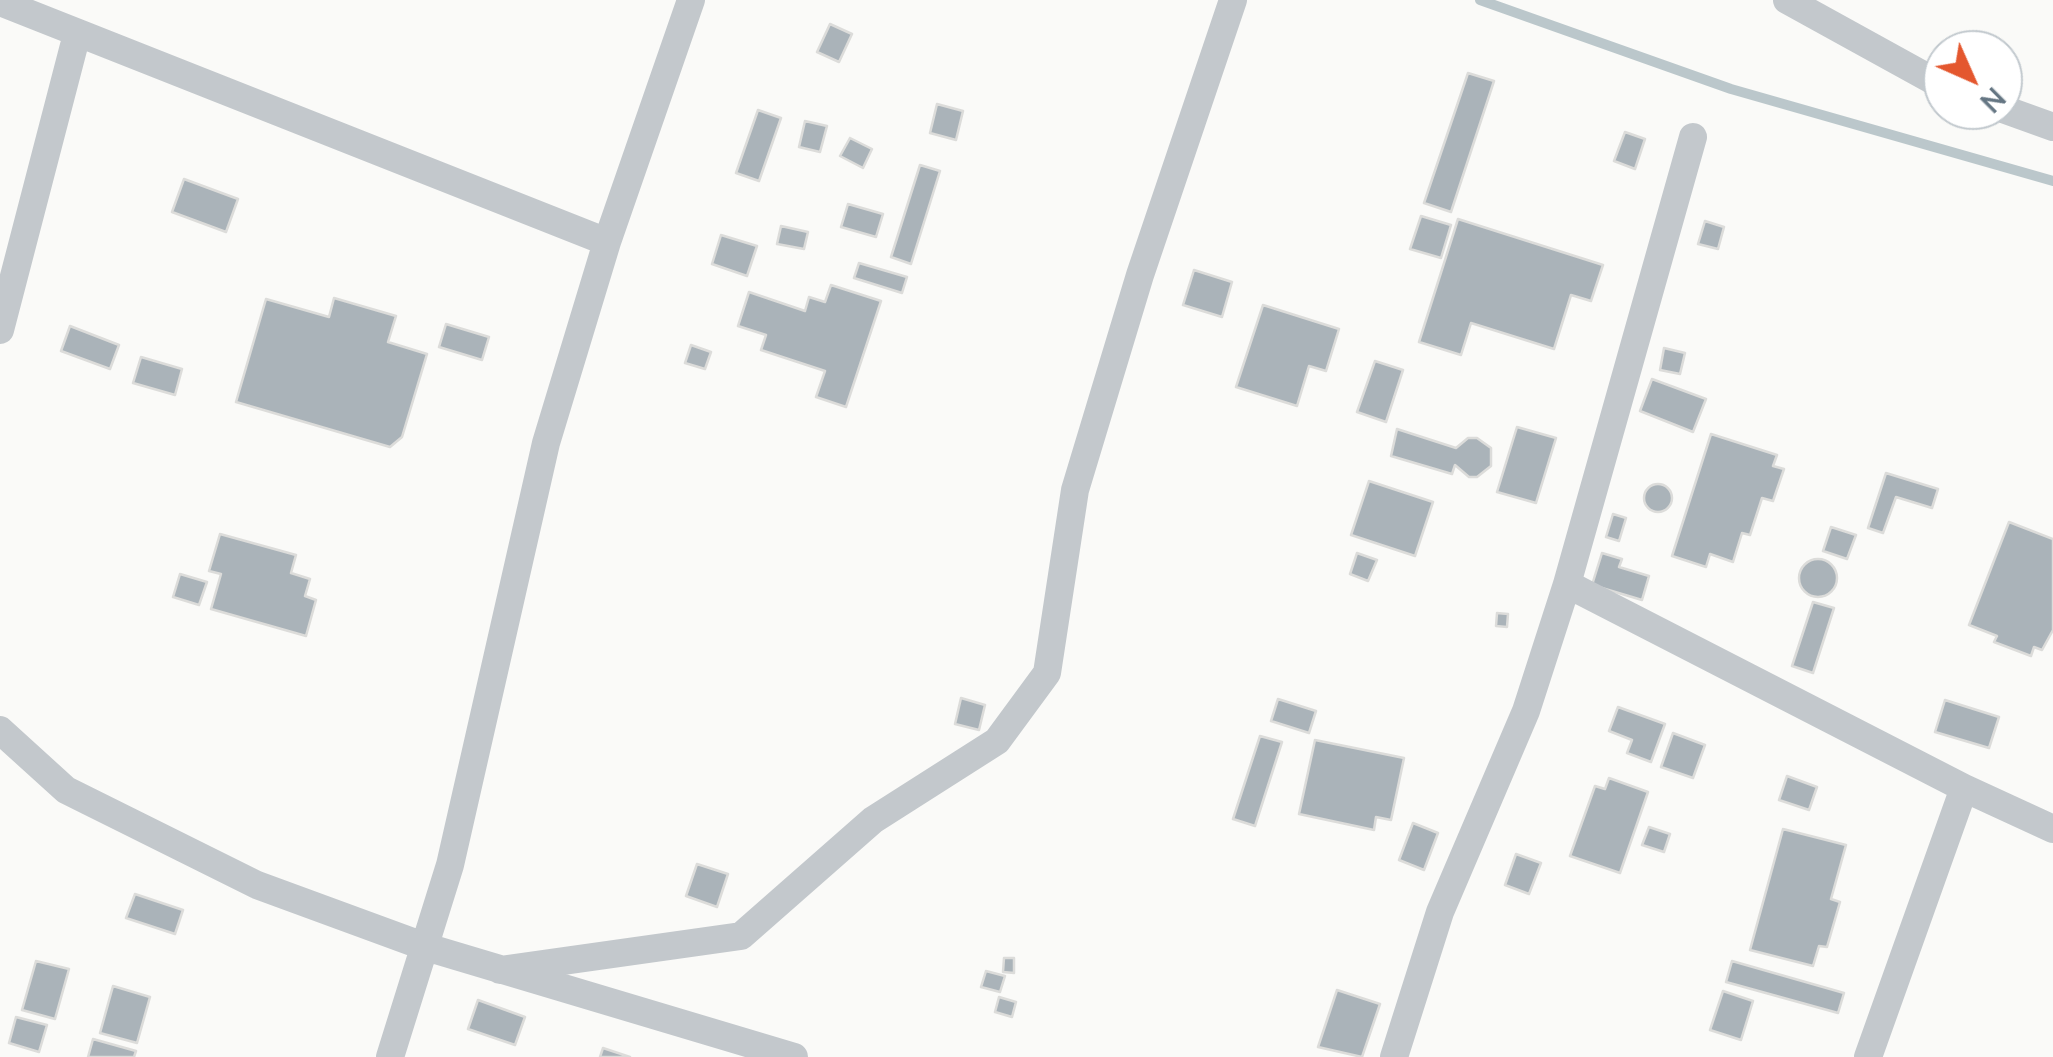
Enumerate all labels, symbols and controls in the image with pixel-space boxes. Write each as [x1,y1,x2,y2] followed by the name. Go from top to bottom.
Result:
[1923,30,2023,130] north arrow
[1973,80,2013,120] text: N

